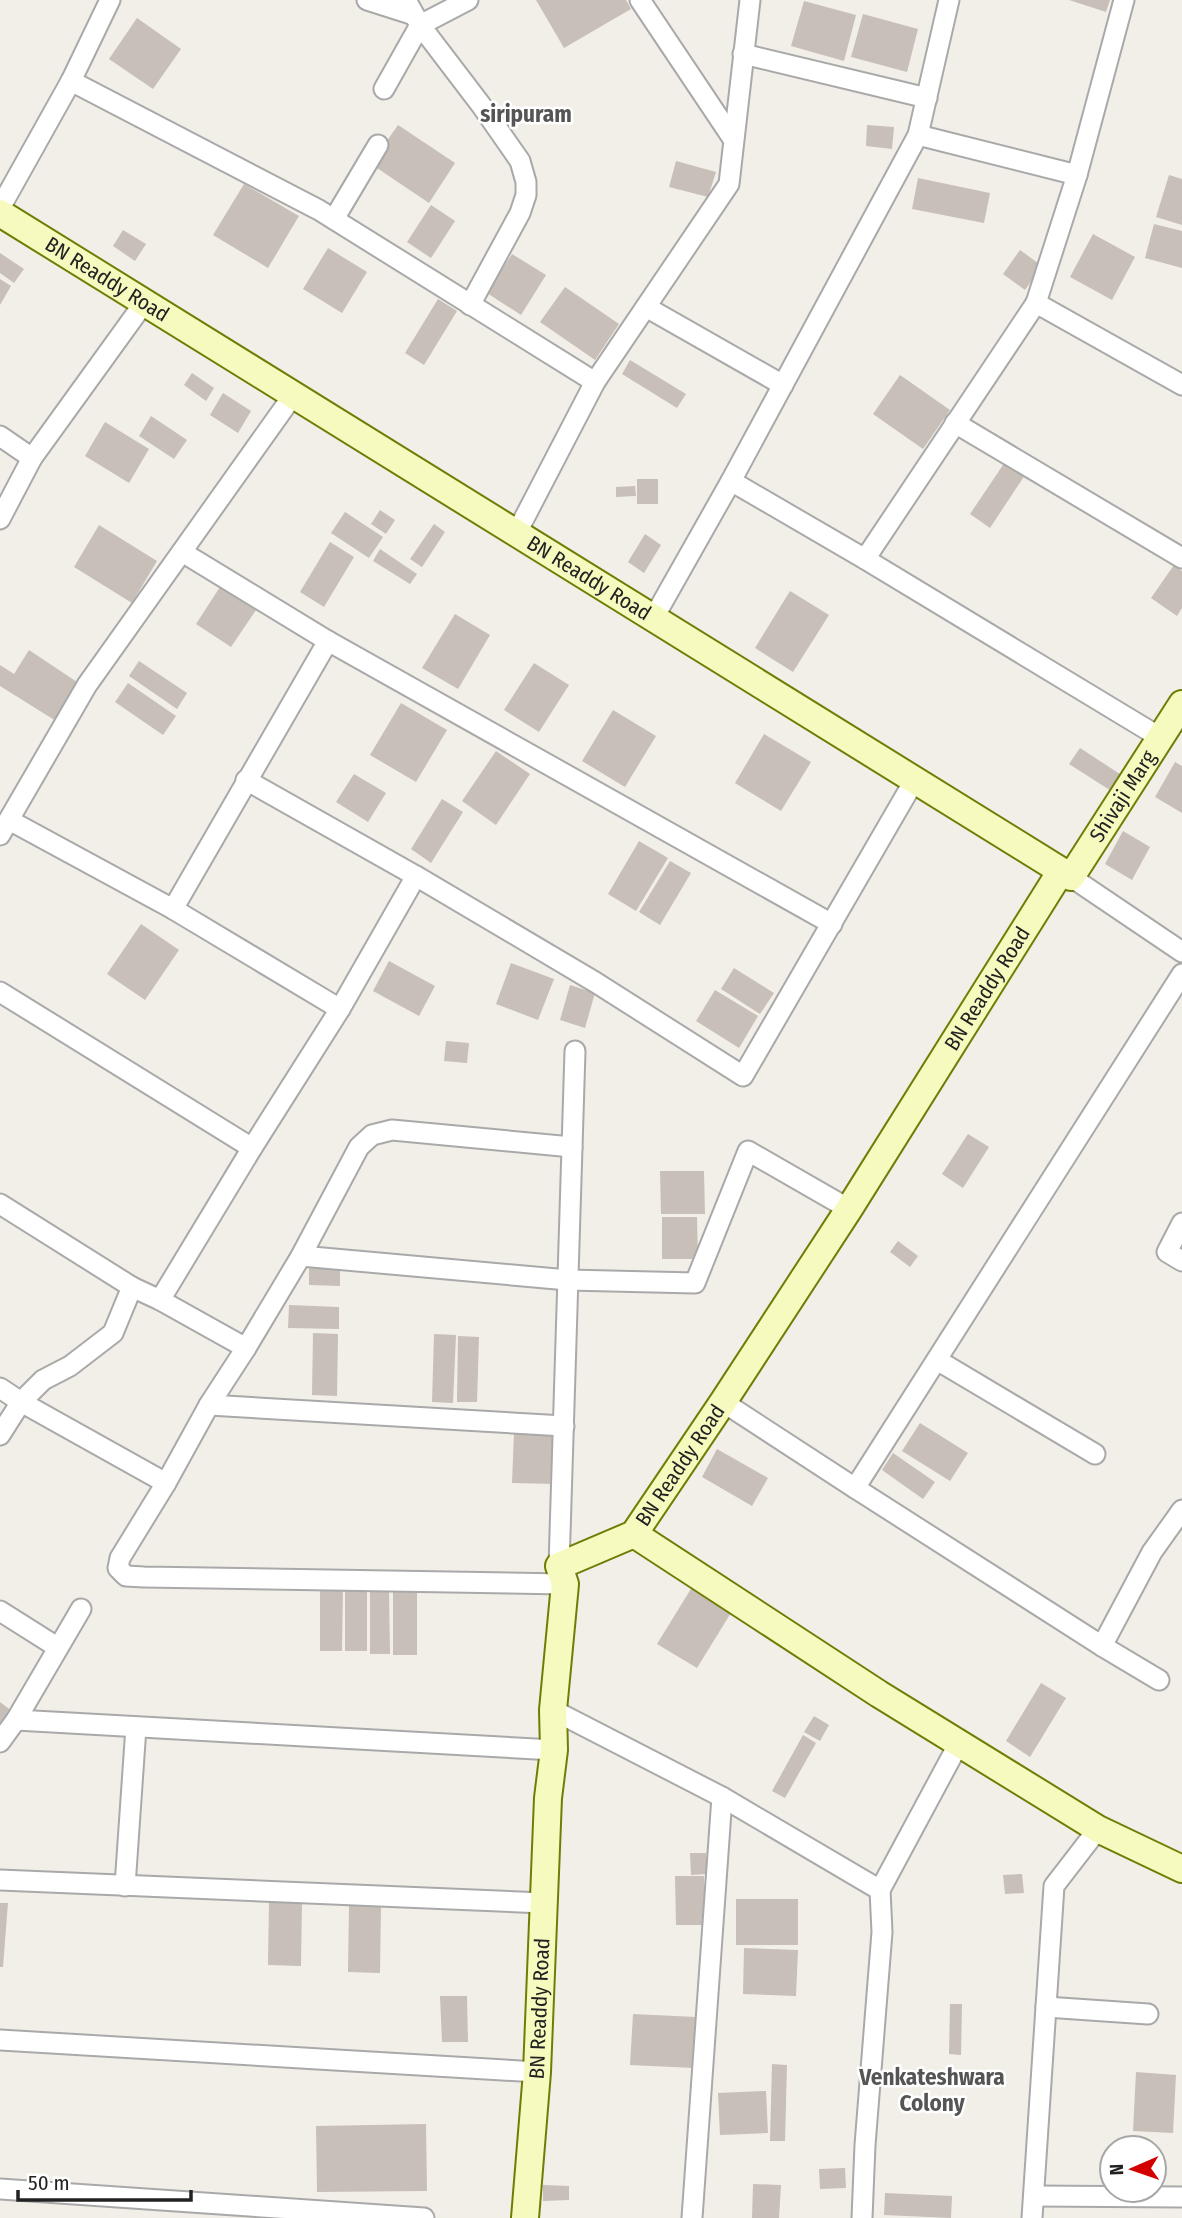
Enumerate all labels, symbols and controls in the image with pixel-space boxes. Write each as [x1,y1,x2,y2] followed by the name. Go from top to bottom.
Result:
[480,100,572,128] district label: siripuram
[40,231,174,328] street label: BN Readdy Road
[522,530,656,626] street label: BN Readdy Road
[1084,746,1162,847] street label: Shivaji Marg
[939,922,1036,1055] street label: BN Readdy Road
[630,1400,731,1531] street label: BN Readdy Road
[523,1937,555,2080] street label: BN Readdy Road
[858,2063,1005,2117] district label: Venkateshwara Colony
[1098,2134,1168,2204] north arrow
[18,2158,191,2202] scale bar
[1105,2163,1128,2176] text: N
[28,2170,70,2196] text: 50 m

